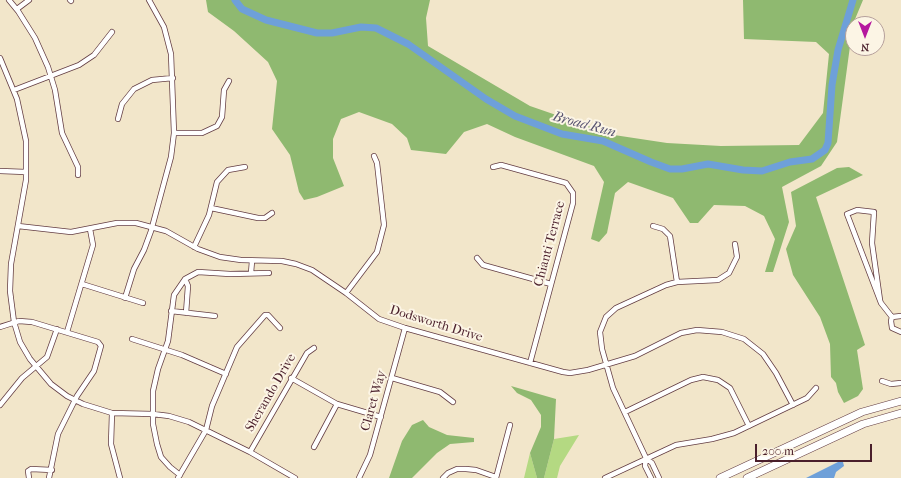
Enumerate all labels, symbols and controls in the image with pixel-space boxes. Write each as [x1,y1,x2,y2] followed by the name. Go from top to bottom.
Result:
[845,16,885,56] north arrow
[861,41,869,54] text: N
[551,109,617,141] water label: Broad Run
[531,199,569,289] street label: Chianti Terrace
[388,302,484,346] street label: Dodsworth Drive
[242,351,300,435] street label: Sherando Drive
[358,369,390,433] street label: Claret Way
[757,436,874,462] scale bar
[762,444,794,458] text: 200 m

